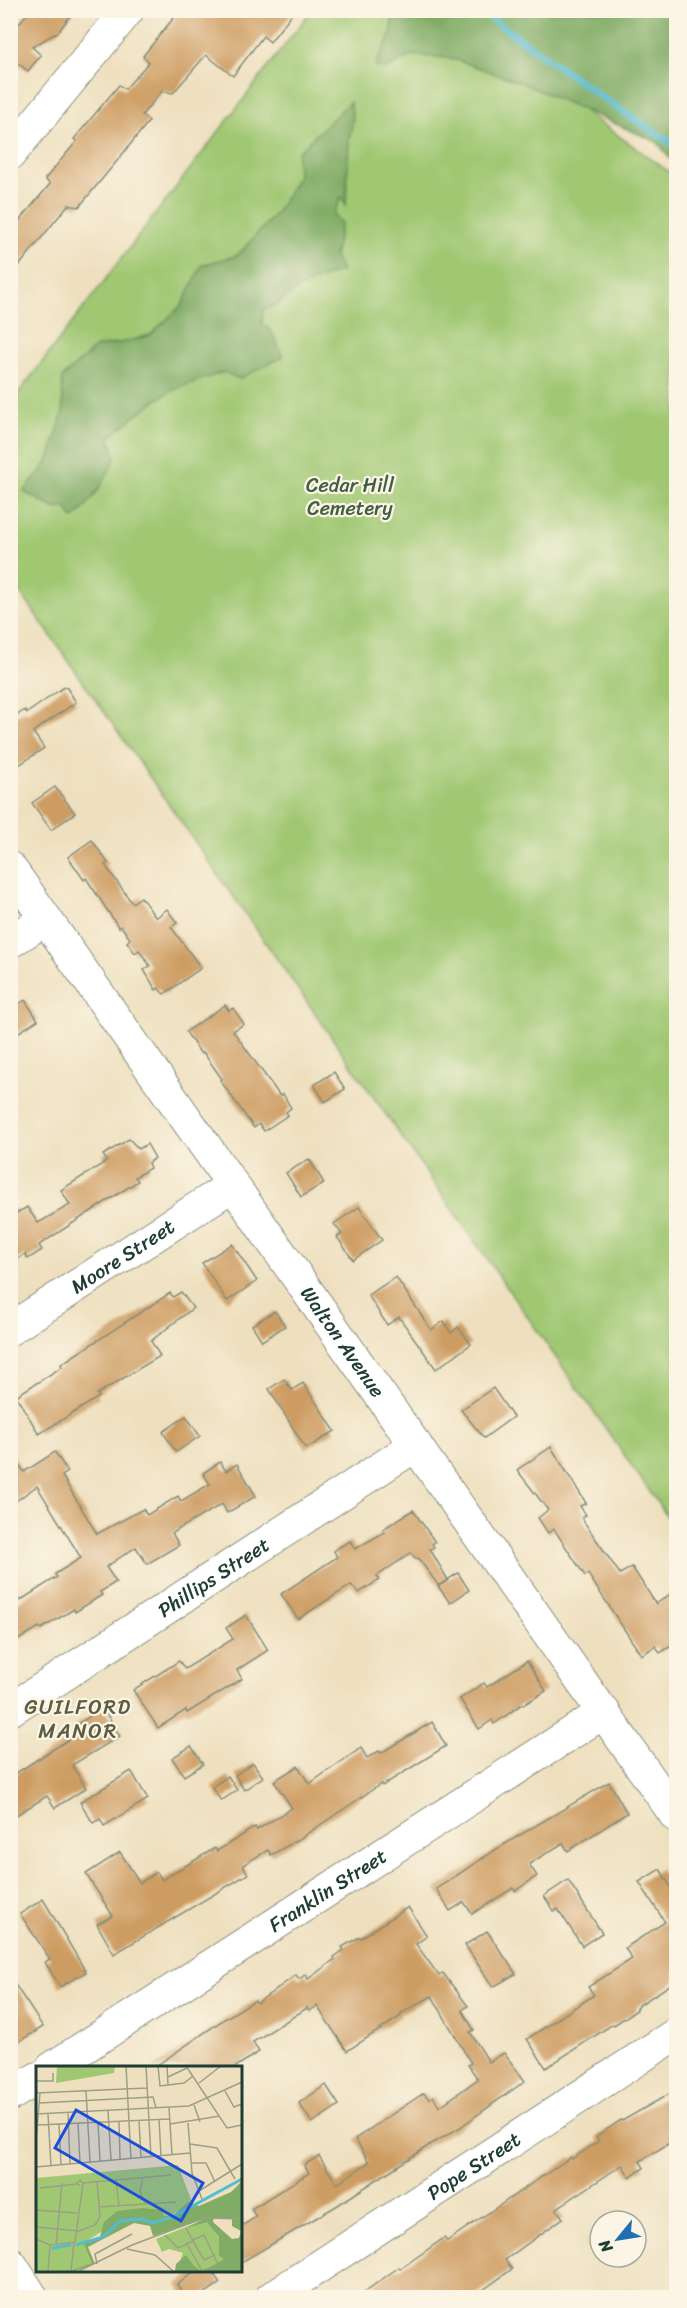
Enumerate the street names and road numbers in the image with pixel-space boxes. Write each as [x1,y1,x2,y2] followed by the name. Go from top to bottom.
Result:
[64,1210,182,1304] street label: Moore Street
[291,1279,394,1405] street label: Walton Avenue
[151,1528,277,1627] street label: Phillips Street
[262,1839,394,1942] street label: Franklin Street
[420,2122,528,2210] street label: Pope Street

